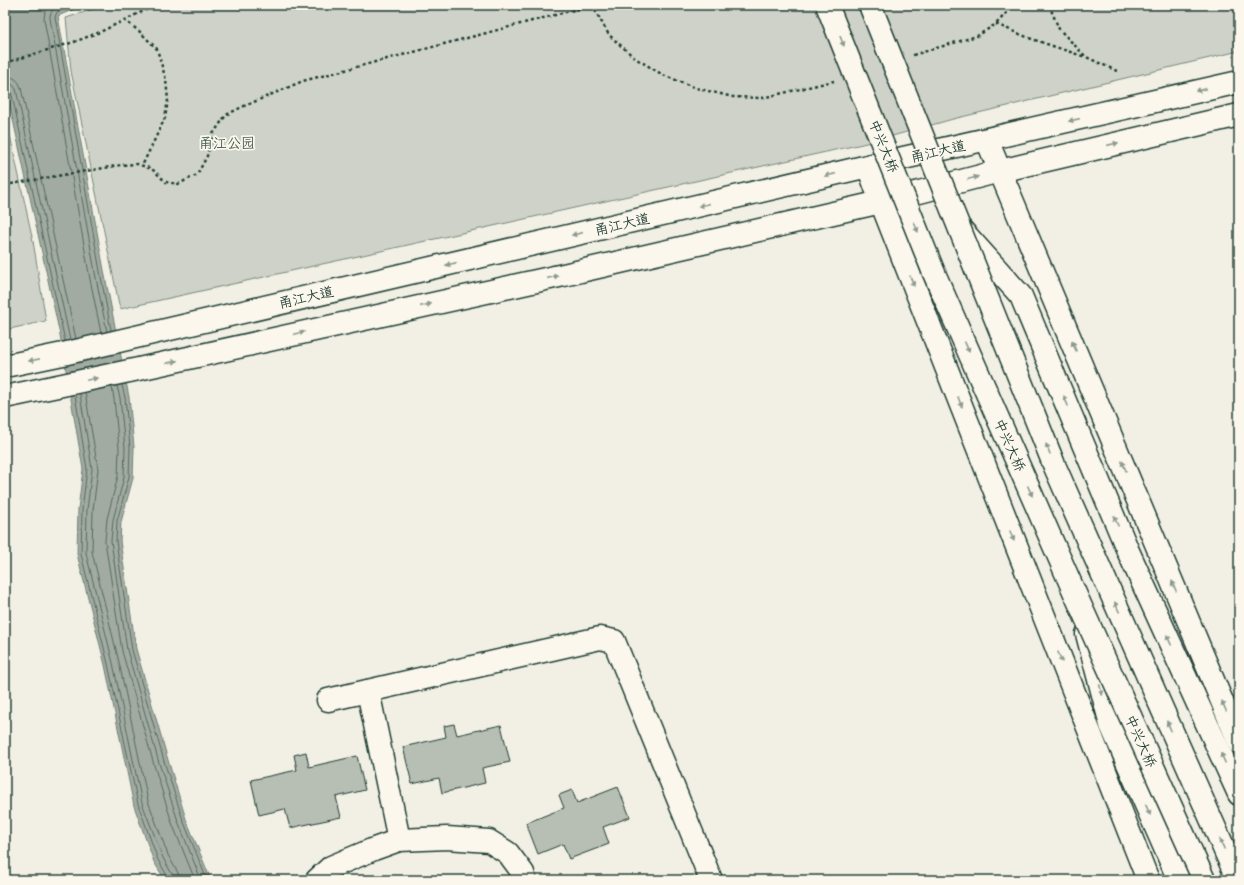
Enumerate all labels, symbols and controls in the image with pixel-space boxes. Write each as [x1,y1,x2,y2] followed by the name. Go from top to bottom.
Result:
[839,36,845,48] one-way arrow
[1195,88,1207,94] one-way arrow
[862,116,904,176] street label: 中兴大桥
[1068,117,1080,123] one-way arrow
[199,133,255,155] park label: 甬江公园
[908,135,968,169] street label: 甬江大道
[1106,141,1119,147] one-way arrow
[824,173,836,179] one-way arrow
[967,175,979,181] one-way arrow
[698,202,710,208] one-way arrow
[592,208,652,242] street label: 甬江大道
[913,221,919,232] one-way arrow
[571,232,583,238] one-way arrow
[444,261,457,267] one-way arrow
[547,274,559,280] one-way arrow
[909,276,915,288] one-way arrow
[276,281,336,315] street label: 甬江大道
[420,302,432,308] one-way arrow
[293,330,305,336] one-way arrow
[1070,340,1076,352] one-way arrow
[964,341,970,352] one-way arrow
[28,357,40,363] one-way arrow
[166,358,179,364] one-way arrow
[86,375,98,381] one-way arrow
[1062,395,1068,407] one-way arrow
[957,397,963,409] one-way arrow
[988,415,1031,475] street label: 中兴大桥
[1044,443,1050,455] one-way arrow
[1120,460,1126,472] one-way arrow
[1028,486,1034,498] one-way arrow
[1113,516,1119,527] one-way arrow
[1010,531,1016,543] one-way arrow
[1171,581,1177,592] one-way arrow
[1113,600,1119,612] one-way arrow
[1166,634,1172,645] one-way arrow
[1058,652,1064,664] one-way arrow
[1098,684,1104,696] one-way arrow
[1221,701,1227,712] one-way arrow
[1119,711,1162,771] street label: 中兴大桥
[1166,720,1172,731] one-way arrow
[1220,752,1226,764] one-way arrow
[1146,805,1152,817] one-way arrow
[1219,839,1225,850] one-way arrow

